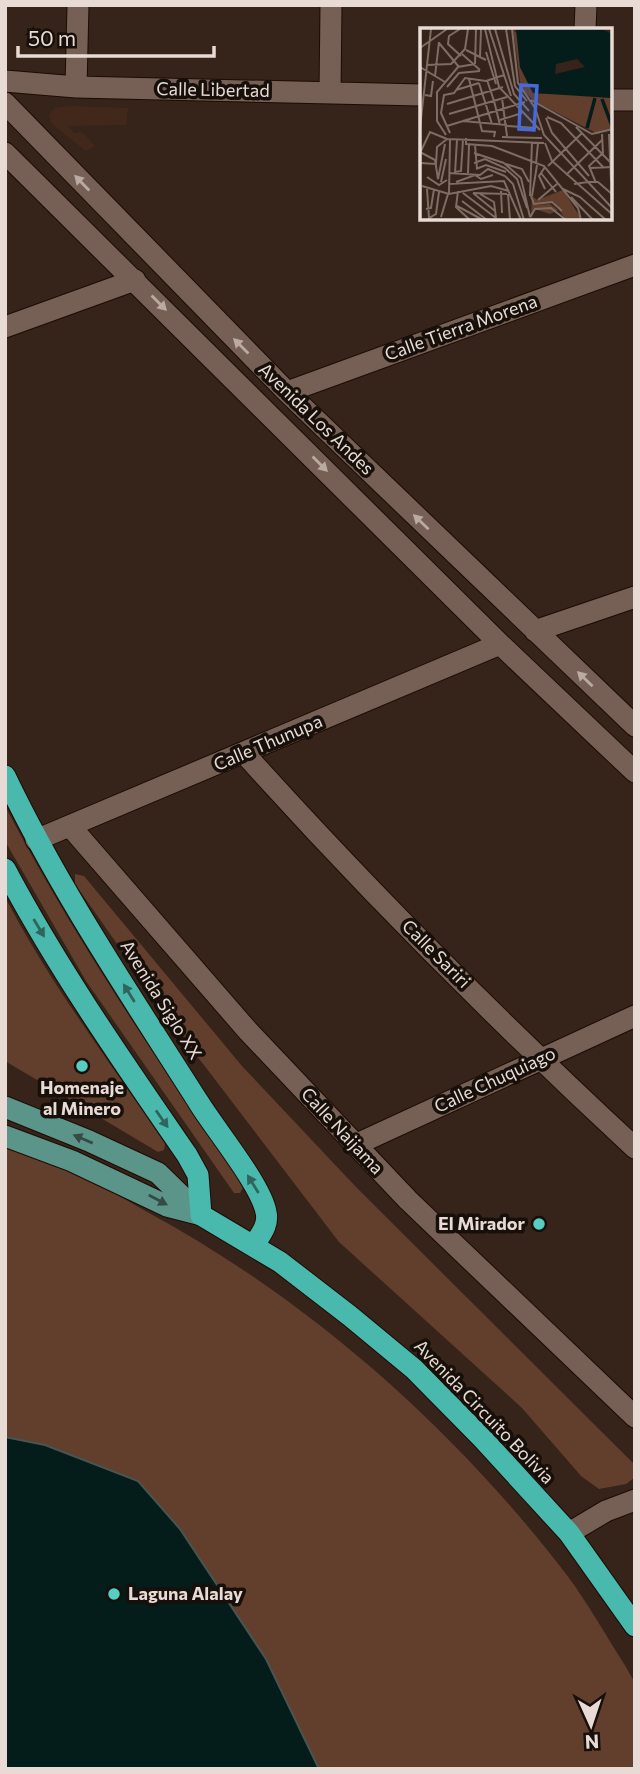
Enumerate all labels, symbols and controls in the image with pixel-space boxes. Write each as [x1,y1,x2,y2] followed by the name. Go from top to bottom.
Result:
[18,14,214,58] scale bar
[28,25,76,50] text: 50 m
[420,28,612,220] inset map
[156,77,270,101] street label: Calle Libertad
[75,175,91,192] one-way arrow
[381,289,540,365] street label: Calle Tierra Morena
[150,295,167,311] one-way arrow
[233,337,250,354] one-way arrow
[255,358,379,479] street label: Avenida Los Andes
[311,456,328,472] one-way arrow
[413,513,430,530] one-way arrow
[577,671,594,688] one-way arrow
[210,709,325,775] street label: Calle Thunupa
[398,915,475,992] street label: Calle Sariri
[32,919,45,938] one-way arrow
[116,936,207,1063] street label: Avenida Siglo XX
[123,984,136,1003] one-way arrow
[430,1041,559,1117] street label: Calle Chuquiago
[74,1058,90,1074] marker: Homenaje al Minero
[40,1076,124,1119] place label: Homenaje al Minero
[297,1082,388,1178] street label: Calle Naijama
[155,1110,169,1128] one-way arrow
[73,1133,94,1144] one-way arrow
[246,1174,259,1194] one-way arrow
[148,1195,168,1206] one-way arrow
[438,1212,526,1234] place label: El Mirador
[531,1216,547,1232] marker: El Mirador
[410,1335,559,1488] street label: Avenida Circuito Bolivia
[128,1582,243,1604] place label: Laguna Alalay
[106,1586,122,1602] marker: Laguna Alalay
[556,1690,626,1760] north arrow
[584,1731,600,1754] text: N

